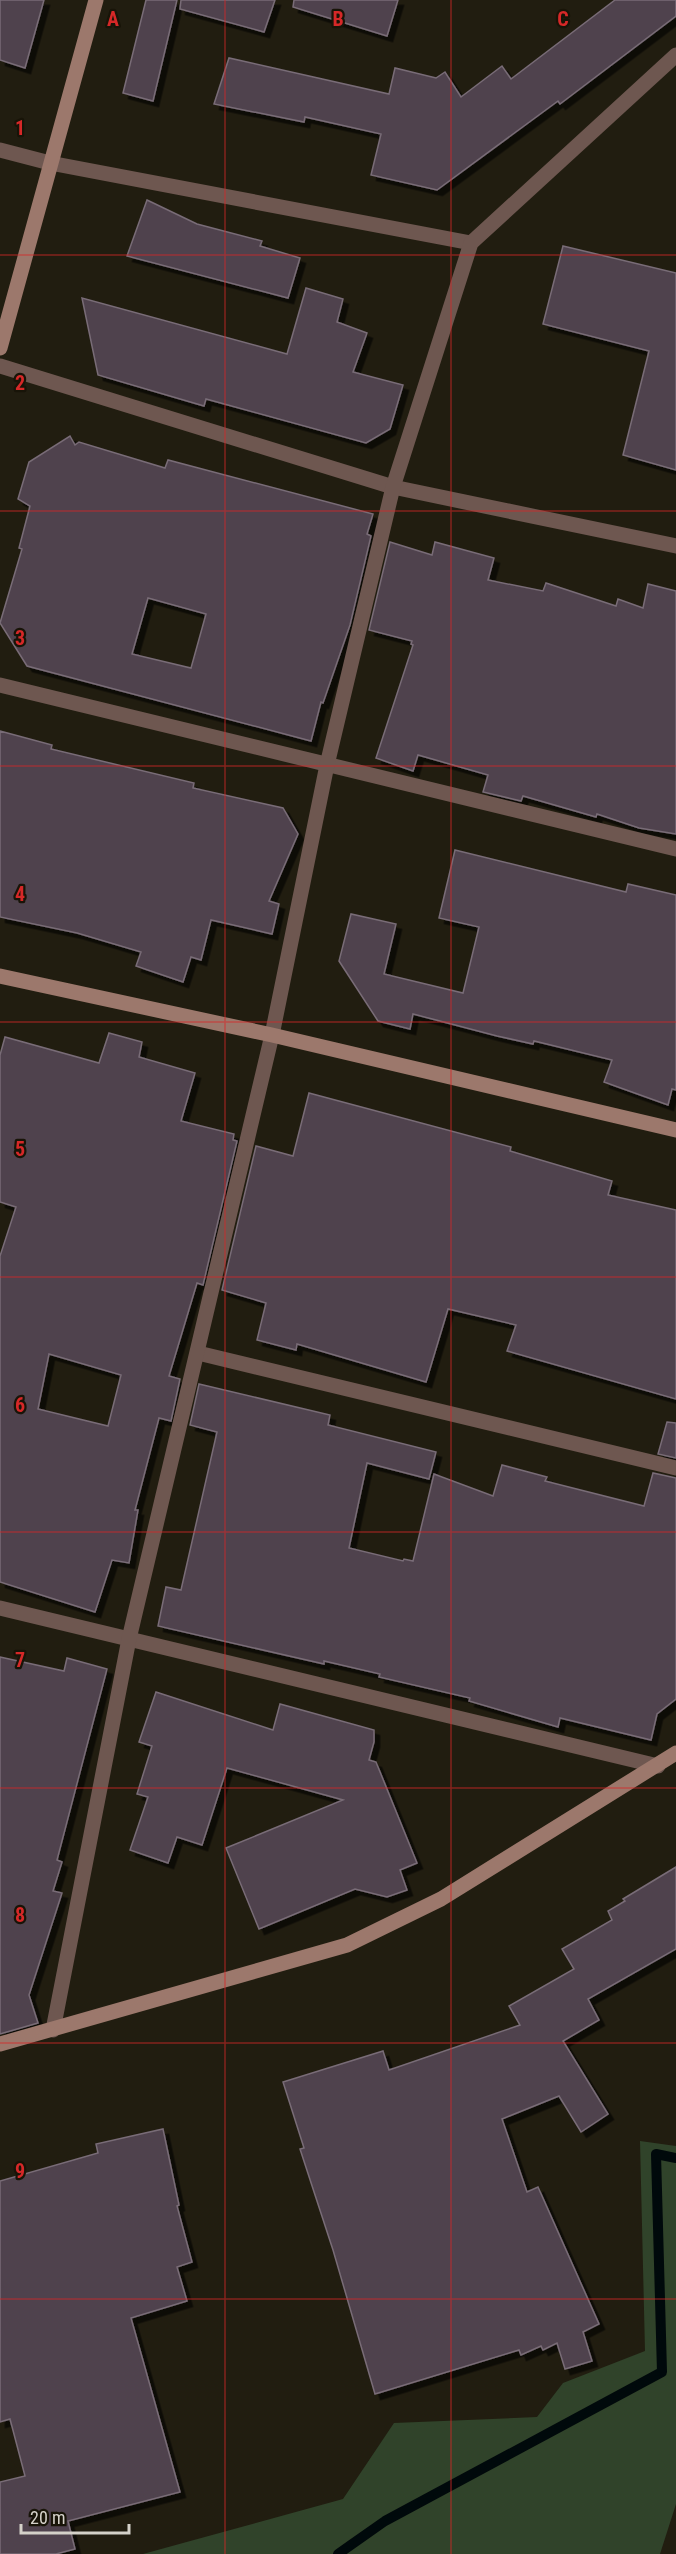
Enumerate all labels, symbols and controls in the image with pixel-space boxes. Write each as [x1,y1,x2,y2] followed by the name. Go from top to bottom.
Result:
[107,7,119,31] text: A
[332,7,344,31] text: B
[557,7,569,31] text: C
[15,116,25,140] text: 1
[15,371,25,395] text: 2
[15,626,25,650] text: 3
[15,882,25,906] text: 4
[15,1137,25,1161] text: 5
[15,1393,25,1417] text: 6
[15,1648,25,1672] text: 7
[15,1903,25,1927] text: 8
[15,2159,25,2183] text: 9
[21,2497,129,2535] scale bar
[30,2507,65,2528] text: 20 m

